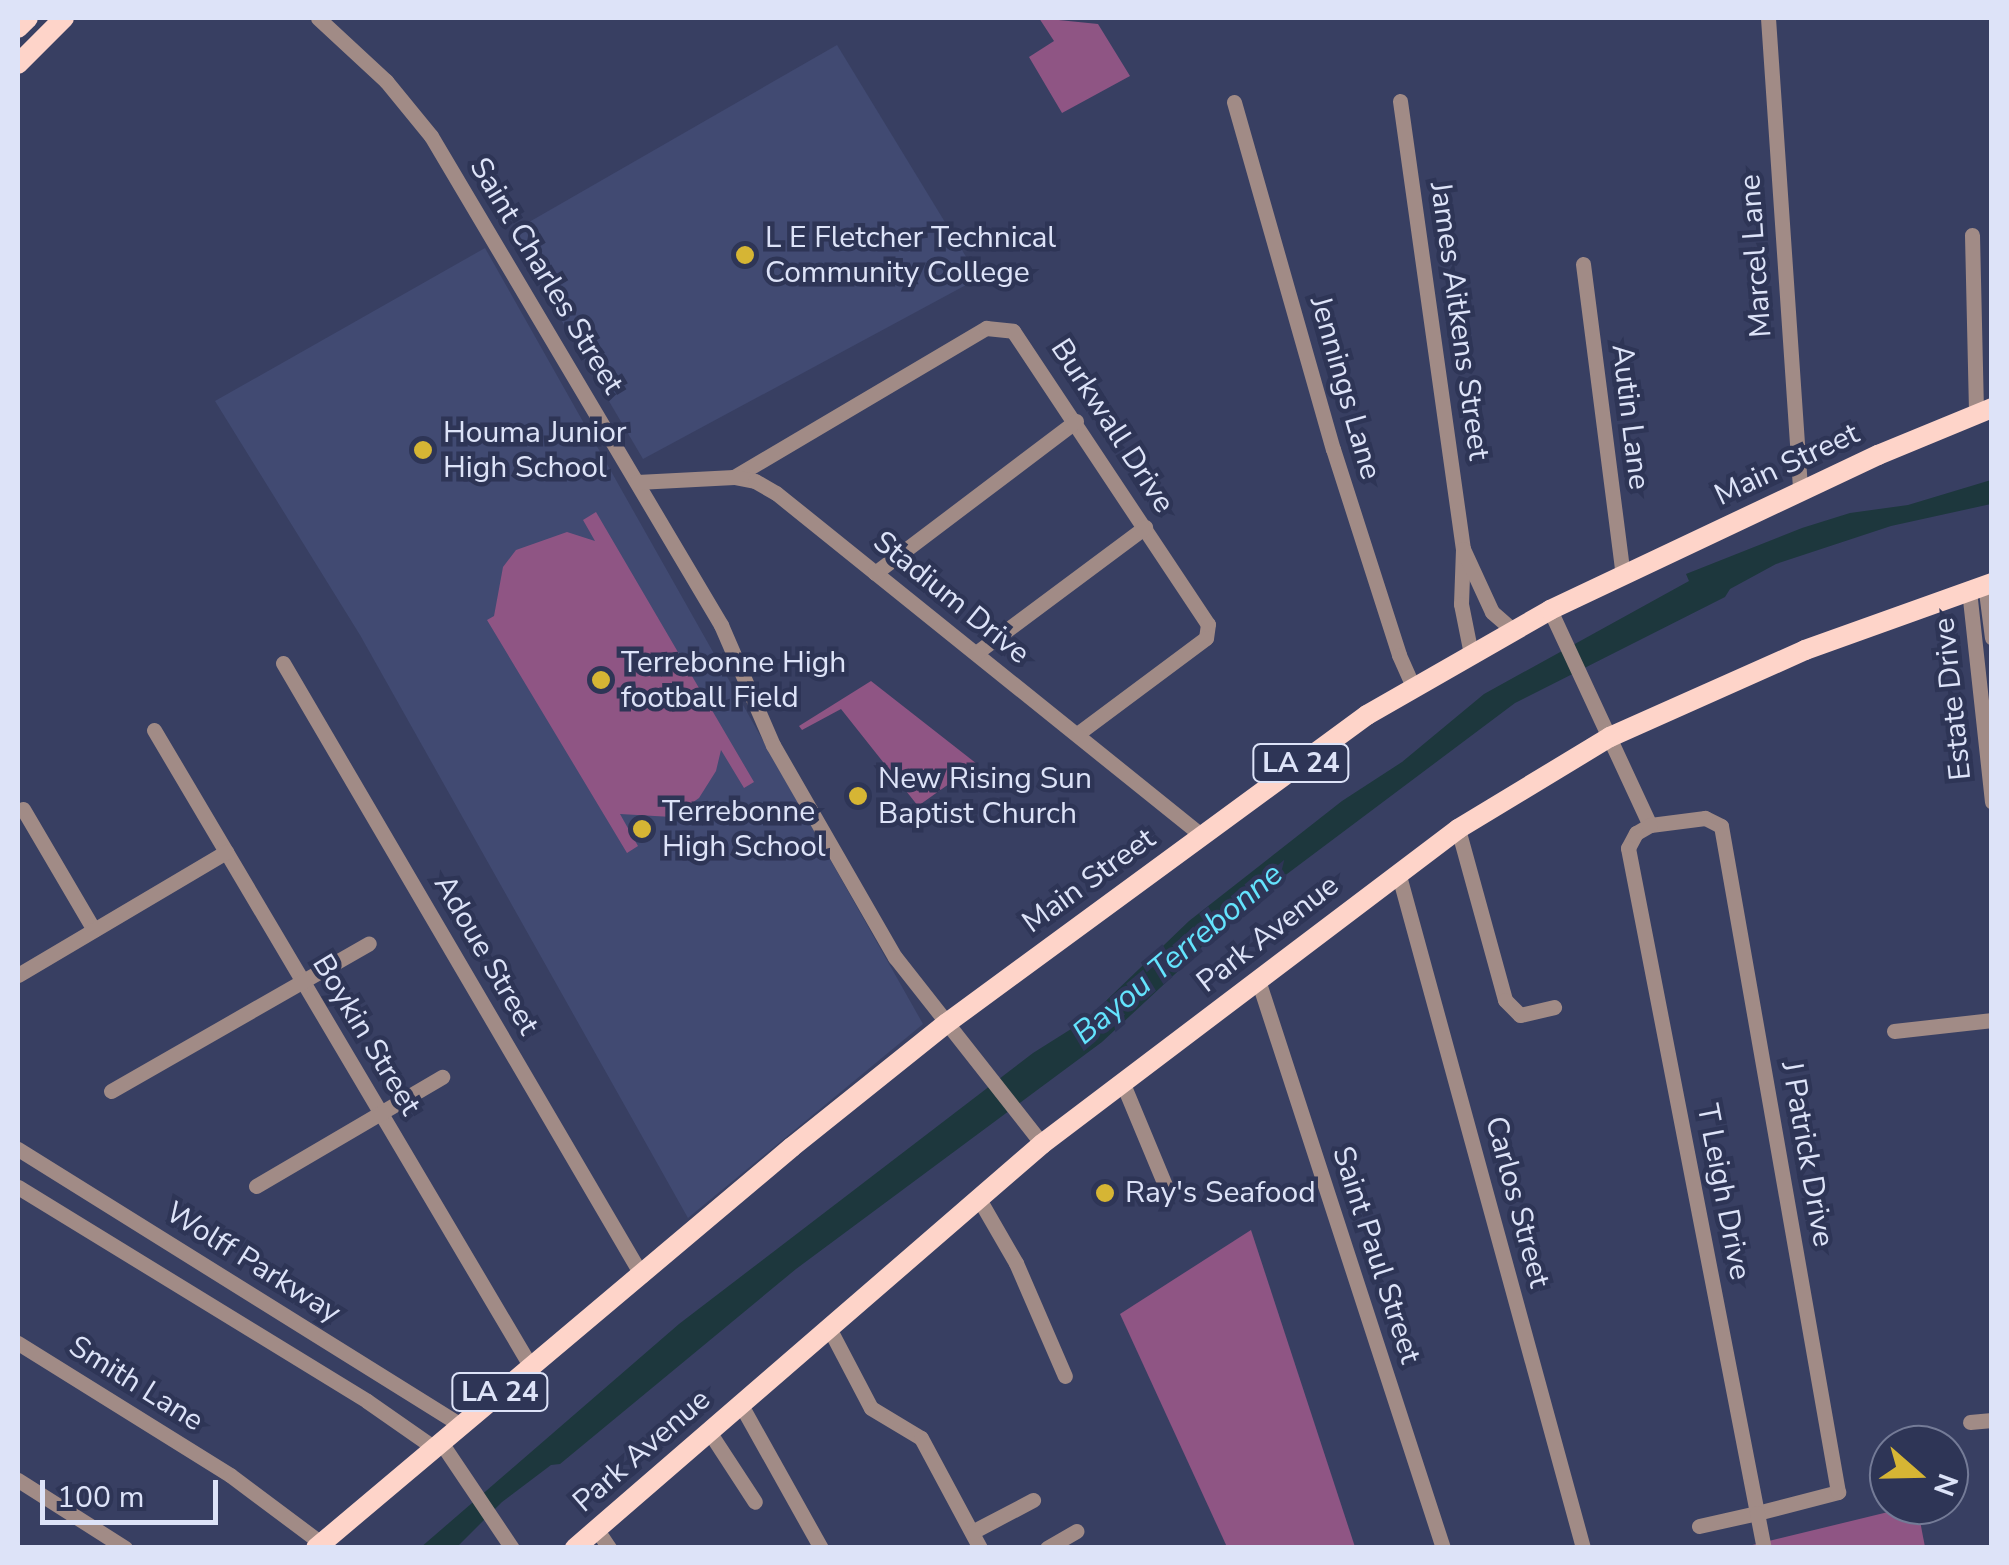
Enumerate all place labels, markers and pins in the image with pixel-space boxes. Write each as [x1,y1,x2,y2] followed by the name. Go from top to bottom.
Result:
[765,220,1056,290] place label: L E Fletcher Technical Community College
[734,244,756,266] marker: L E Fletcher Technical Community College
[443,415,627,486] place label: Houma Junior High School
[412,439,434,461] marker: Houma Junior High School
[621,645,846,716] place label: Terrebonne High football Field
[590,669,612,691] marker: Terrebonne High football Field
[878,761,1092,832] place label: New Rising Sun Baptist Church
[847,785,869,807] marker: New Rising Sun Baptist Church
[662,794,826,864] place label: Terrebonne High School
[631,818,653,840] marker: Terrebonne High School
[1125,1175,1316,1211] place label: Ray's Seafood
[1094,1182,1116,1204] marker: Ray's Seafood

